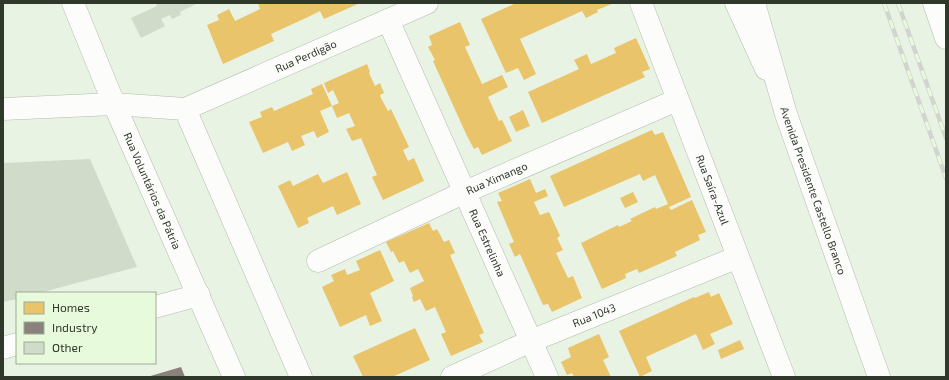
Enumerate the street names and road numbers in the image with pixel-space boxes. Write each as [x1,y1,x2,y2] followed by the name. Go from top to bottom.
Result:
[273,36,338,75] street label: Rua Perdigão
[778,105,849,276] street label: Avenida Presidente Castello Branco
[121,130,184,251] street label: Rua Voluntários da Pátria
[694,153,732,227] street label: Rua Saíra-Azul
[464,159,529,197] street label: Rua Ximango
[467,207,508,279] street label: Rua Estrelinha
[570,300,618,329] street label: Rua 1043

